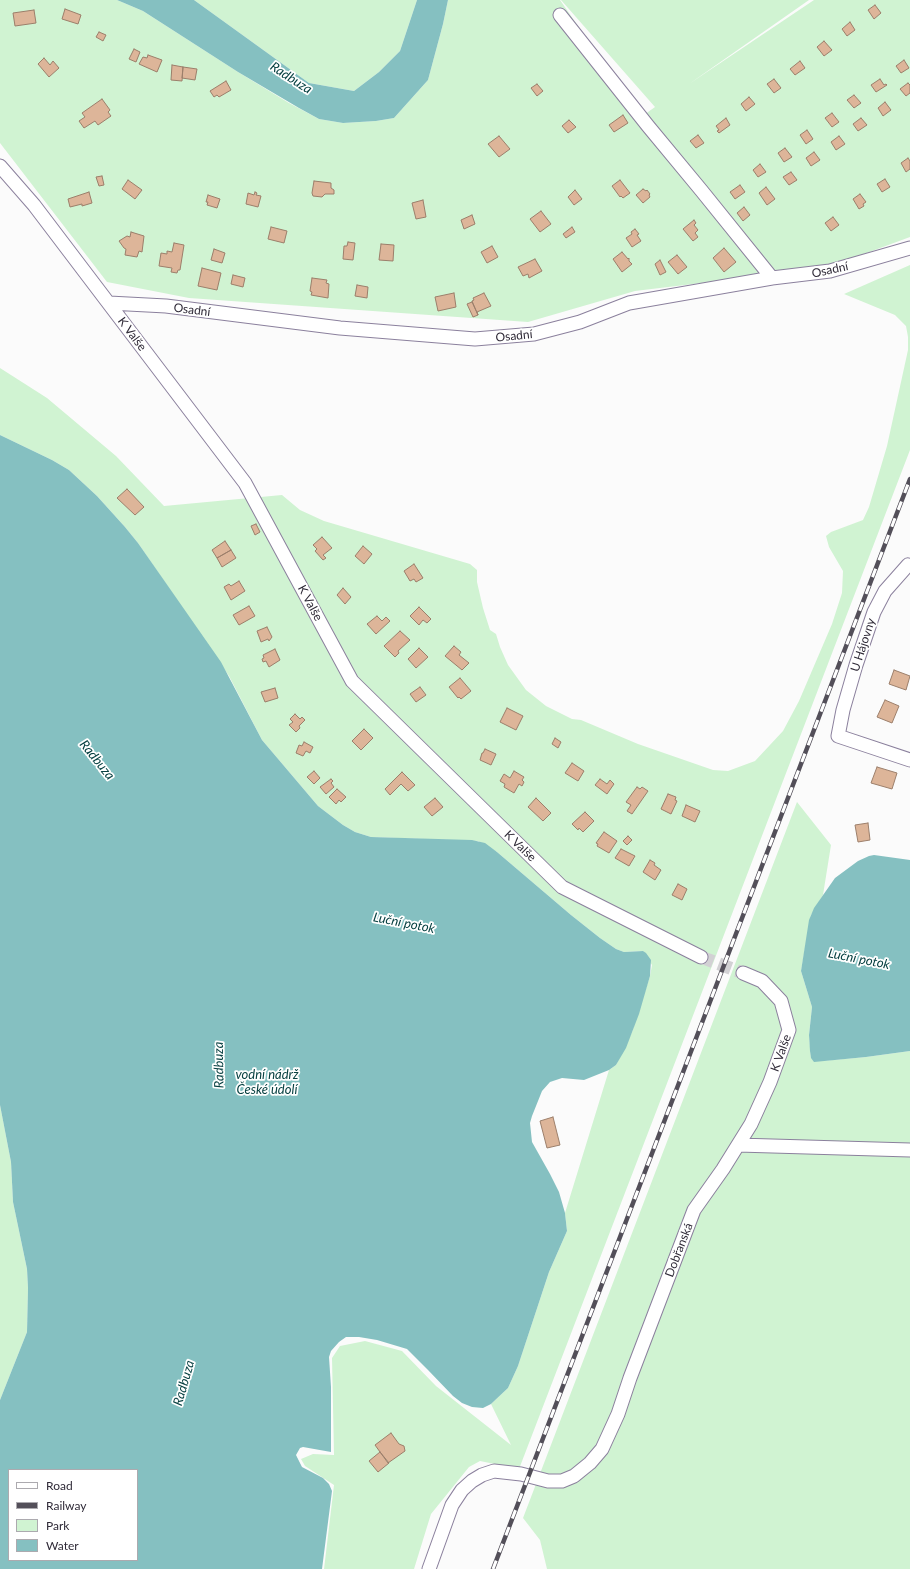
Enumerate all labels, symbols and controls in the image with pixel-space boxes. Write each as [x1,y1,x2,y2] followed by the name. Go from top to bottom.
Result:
[267,59,315,97] water label: Radbuza
[810,259,850,281] street label: Osadní
[173,301,211,319] street label: Osadní
[115,314,149,354] street label: K Valše
[495,327,533,345] street label: Osadní
[295,583,325,623] street label: K Valše
[848,616,878,674] street label: U Hájovny
[76,737,118,783] water label: Radbuza
[501,827,539,865] street label: K Valše
[372,909,436,937] water label: Luční potok
[827,945,891,973] water label: Luční potok
[768,1032,794,1074] street label: K Valše
[211,1042,227,1088] water label: Radbuza
[236,1067,298,1098] water label: vodní nádrž České údolí
[662,1221,696,1279] street label: Dobřanská
[170,1358,198,1408] water label: Radbuza
[8,1469,138,1561] legend
[46,1478,73,1493] text: Road
[46,1498,86,1513] text: Railway
[46,1518,69,1533] text: Park
[46,1538,79,1553] text: Water

